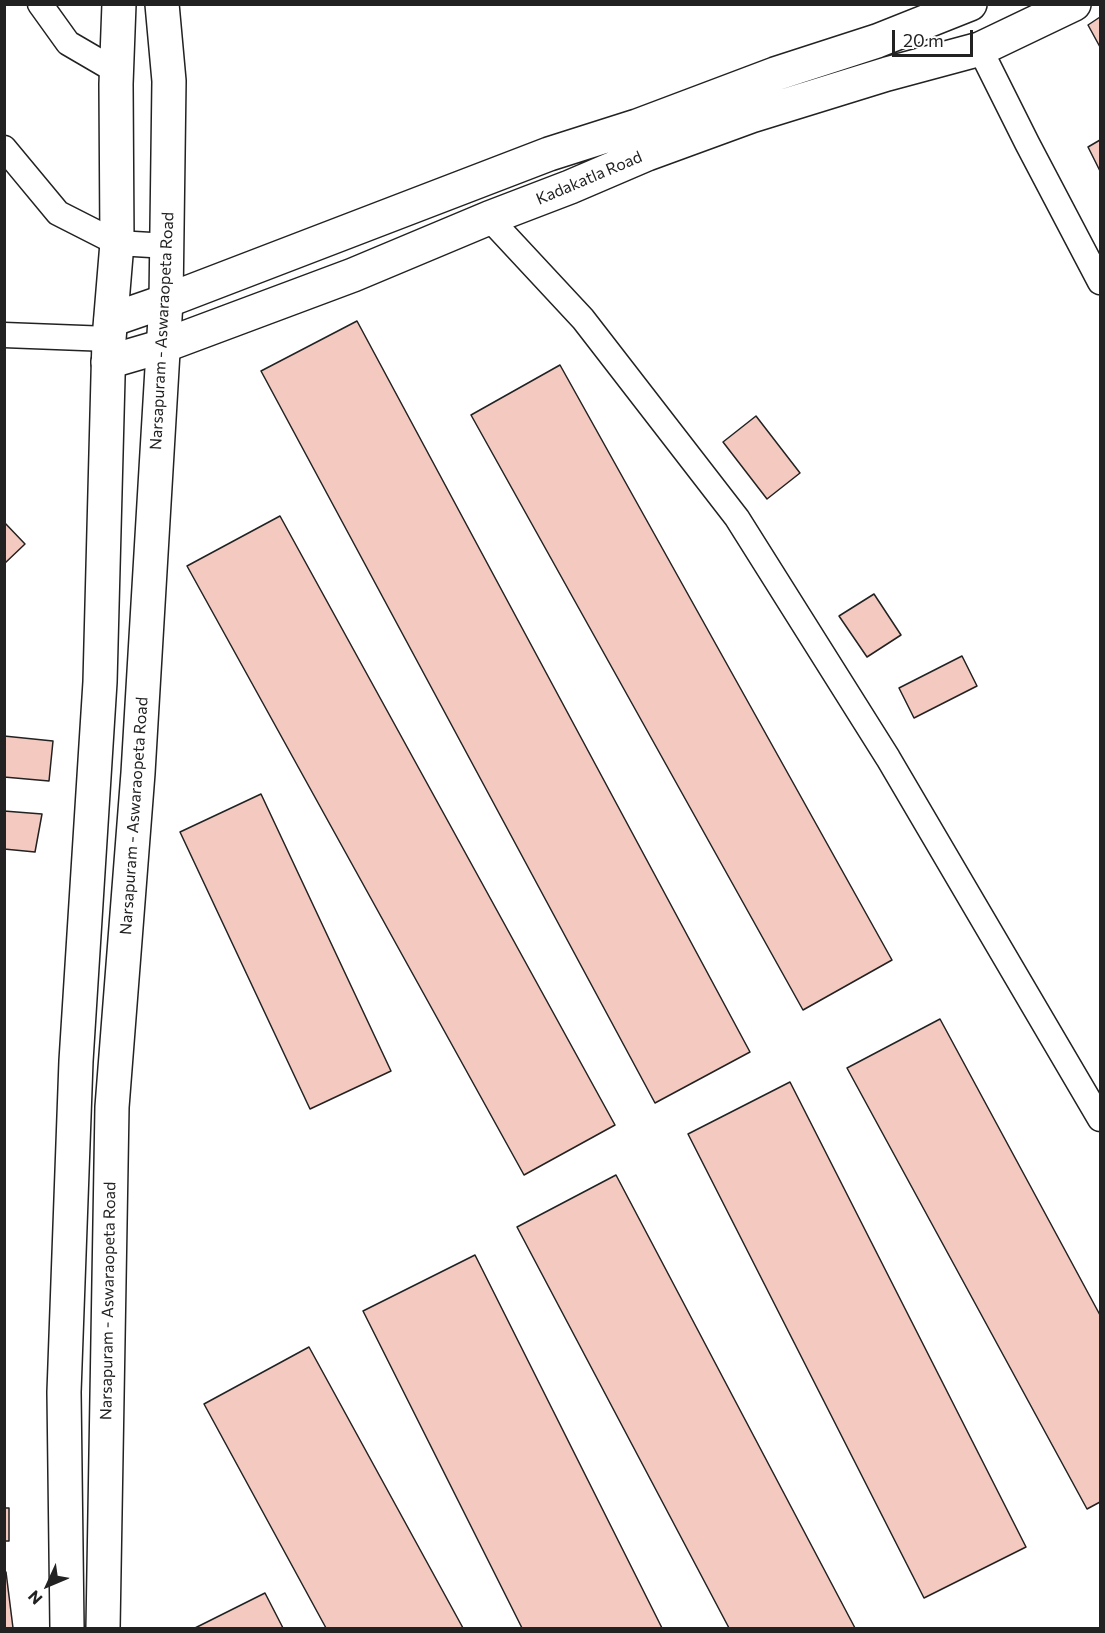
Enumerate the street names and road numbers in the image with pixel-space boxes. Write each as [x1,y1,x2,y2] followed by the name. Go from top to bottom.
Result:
[533,147,645,209] street label: Kadakatla Road
[146,211,178,451] street label: Narsapuram - Aswaraopeta Road
[116,696,152,936] street label: Narsapuram - Aswaraopeta Road
[96,1182,120,1420] street label: Narsapuram - Aswaraopeta Road

